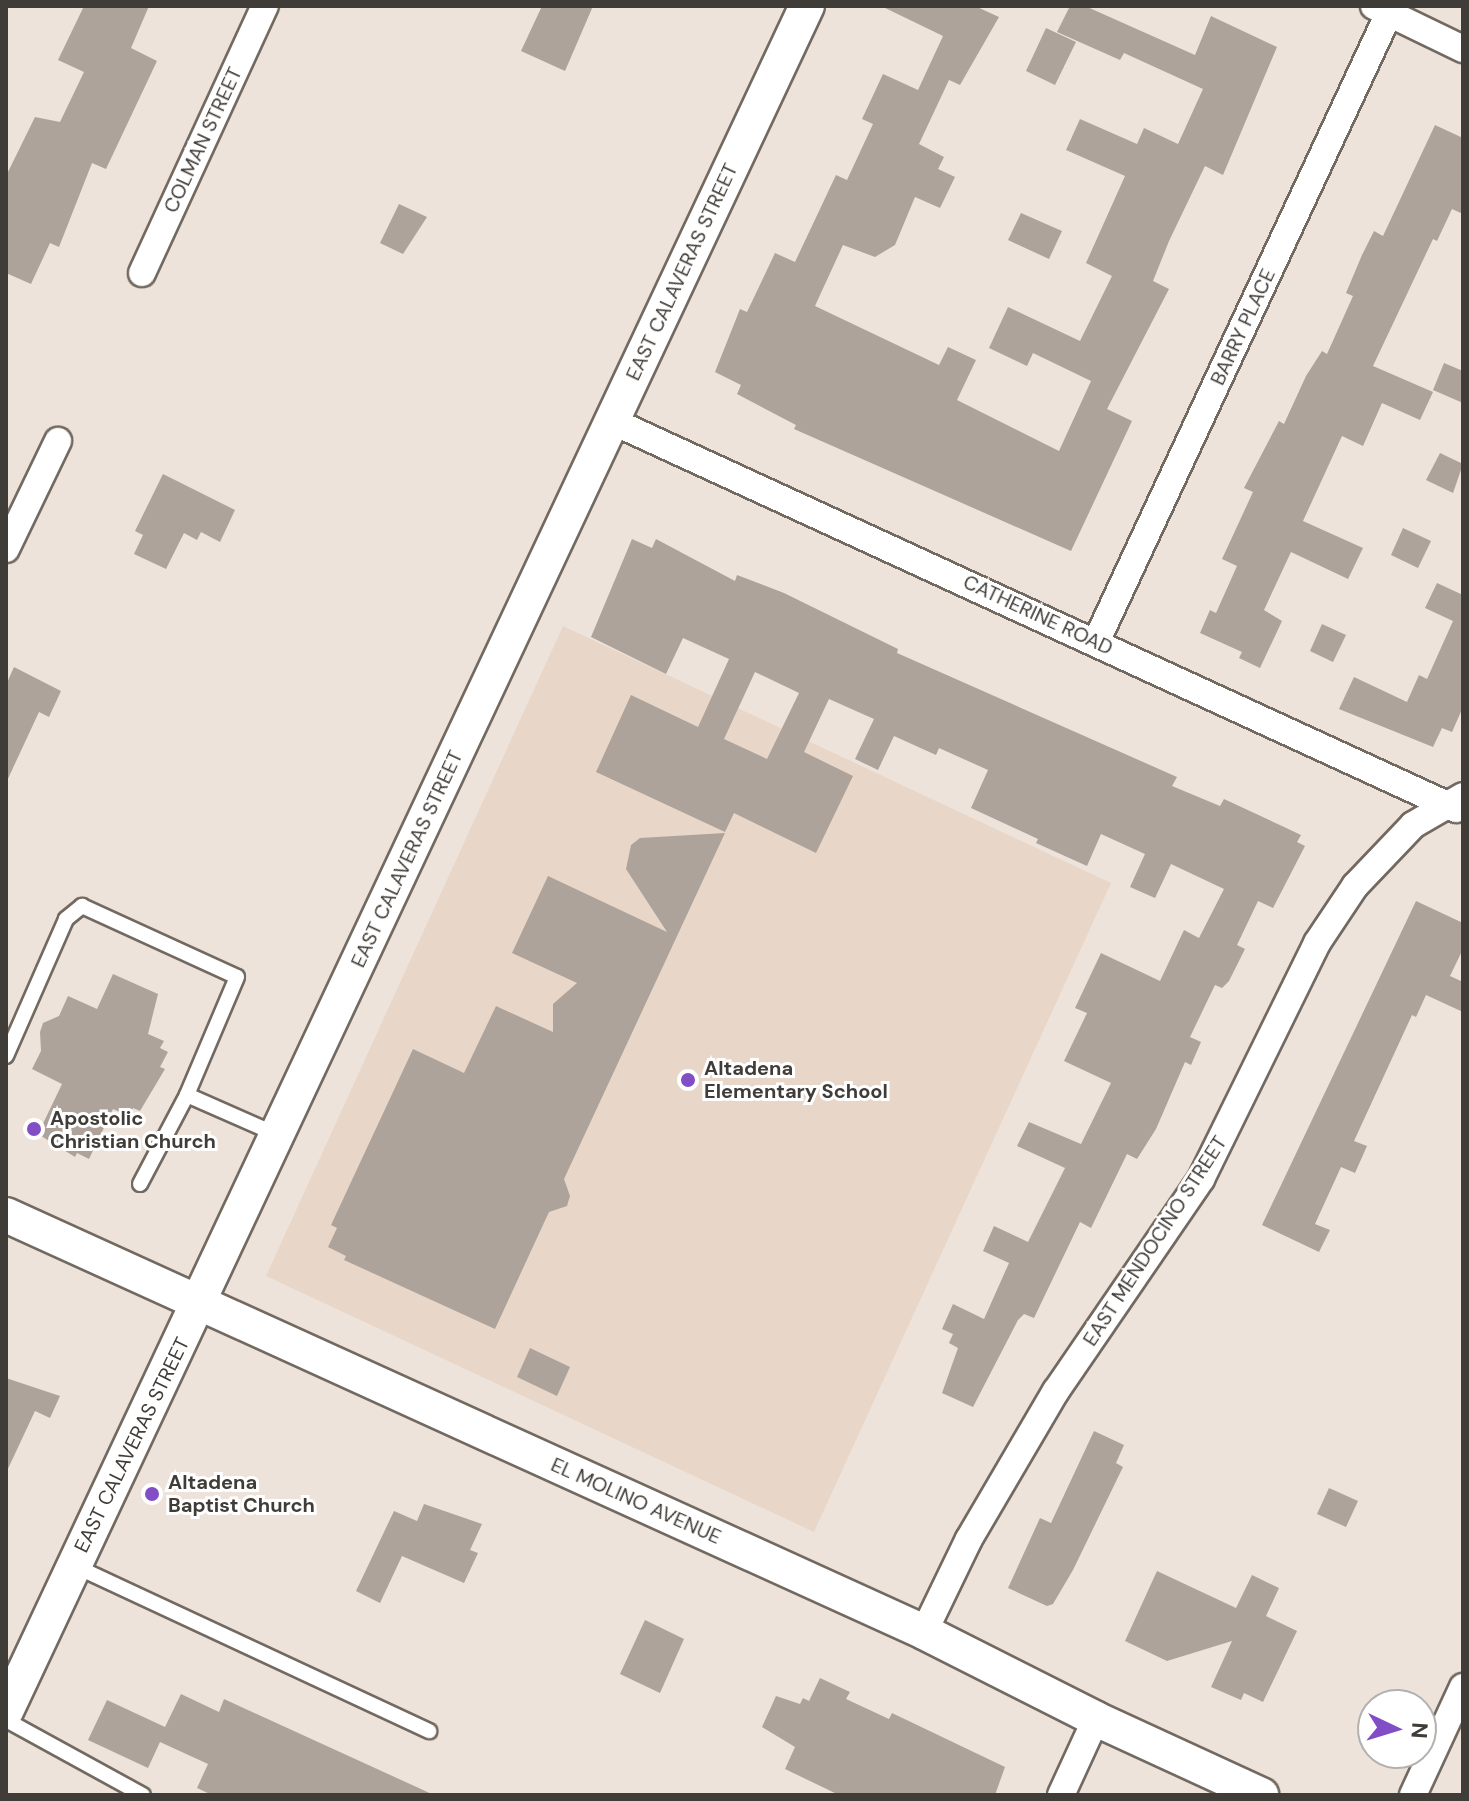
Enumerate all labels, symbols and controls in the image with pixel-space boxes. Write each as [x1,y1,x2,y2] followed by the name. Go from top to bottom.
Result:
[159,63,247,217] street label: COLMAN STREET
[621,160,743,384] street label: EAST CALAVERAS STREET
[1206,265,1280,389] street label: BARRY PLACE
[959,570,1117,660] street label: CATHERINE ROAD
[346,747,468,971] street label: EAST CALAVERAS STREET
[704,1056,888,1103] place label: Altadena Elementary School
[679,1071,697,1089] marker: Altadena Elementary School
[50,1106,216,1153] place label: Apostolic Christian Church
[25,1120,43,1138] marker: Apostolic Christian Church
[1078,1132,1232,1350] street label: EAST MENDOCINO STREET
[69,1333,195,1557] street label: EAST CALAVERAS STREET
[547,1453,725,1549] street label: EL MOLINO AVENUE
[168,1470,315,1517] place label: Altadena Baptist Church
[143,1485,161,1503] marker: Altadena Baptist Church
[1357,1689,1437,1769] north arrow
[1404,1722,1434,1740] text: N

